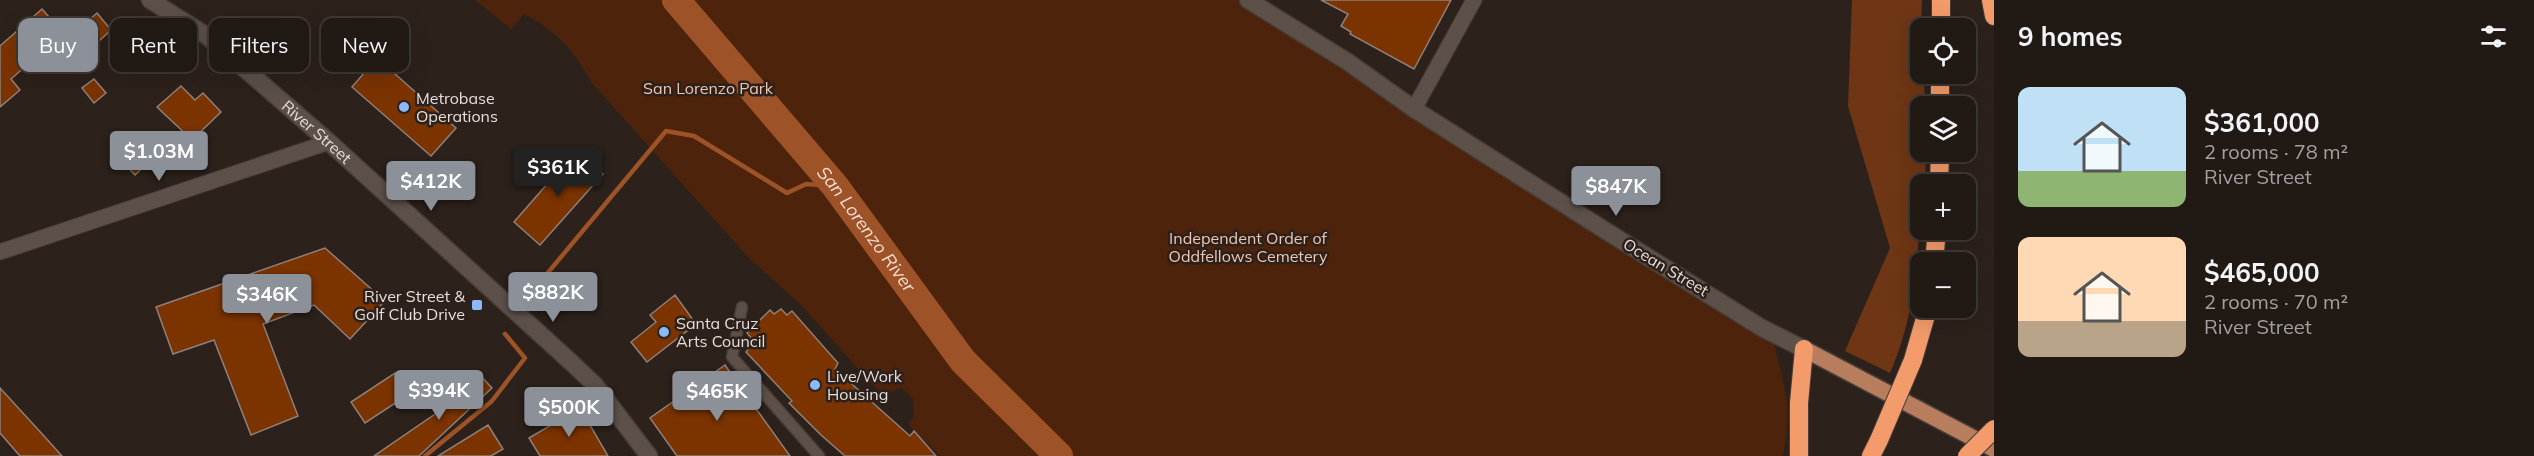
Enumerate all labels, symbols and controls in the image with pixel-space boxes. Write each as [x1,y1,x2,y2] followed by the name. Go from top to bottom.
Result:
[18,18,98,72] chip: Buy
[110,18,197,72] chip: Rent
[209,18,309,72] chip: Filters
[321,18,409,72] chip: New
[1910,18,1976,318] map controls
[1910,18,1976,84] button: locate
[2018,20,2122,53] text: 9 homes
[2477,20,2510,53] icon: filters
[643,78,774,98] park label: San Lorenzo Park
[416,88,498,126] place label: Metrobase Operations
[278,96,356,168] street label: River Street
[1910,96,1976,162] button: layers
[397,100,411,114] marker: Metrobase Operations
[2204,106,2320,139] text: $361,000
[2066,111,2138,183] icon: home
[110,131,208,182] pin: $1.03M
[124,138,194,163] text: $1.03M
[2204,139,2348,164] text: 2 rooms · 78 m²
[516,147,600,198] pin: $361K
[527,154,589,179] text: $361K
[389,161,473,212] pin: $412K
[812,161,922,298] water label: San Lorenzo River
[2204,164,2312,189] text: River Street
[1574,166,1658,217] pin: $847K
[400,168,462,193] text: $412K
[1585,173,1647,198] text: $847K
[1910,174,1976,240] button: +
[1169,228,1328,266] park label: Independent Order of Oddfellows Cemetery
[1620,234,1713,301] street label: Ocean Street
[1910,252,1976,318] button: −
[2204,256,2320,289] text: $465,000
[2066,261,2138,333] icon: home
[511,272,595,323] pin: $882K
[225,274,309,325] pin: $346K
[522,279,584,304] text: $882K
[236,281,298,306] text: $346K
[354,286,465,324] place label: River Street & Golf Club Drive
[2204,289,2348,314] text: 2 rooms · 70 m²
[470,298,484,312] marker: River Street & Golf Club Drive
[676,313,765,351] place label: Santa Cruz Arts Council
[2204,314,2312,339] text: River Street
[657,325,671,339] marker: Santa Cruz Arts Council
[827,366,903,404] place label: Live/Work Housing
[397,370,481,421] pin: $394K
[675,371,759,422] pin: $465K
[408,377,470,402] text: $394K
[686,378,748,403] text: $465K
[808,378,822,392] marker: Live/Work Housing
[527,387,611,438] pin: $500K
[538,394,600,419] text: $500K

